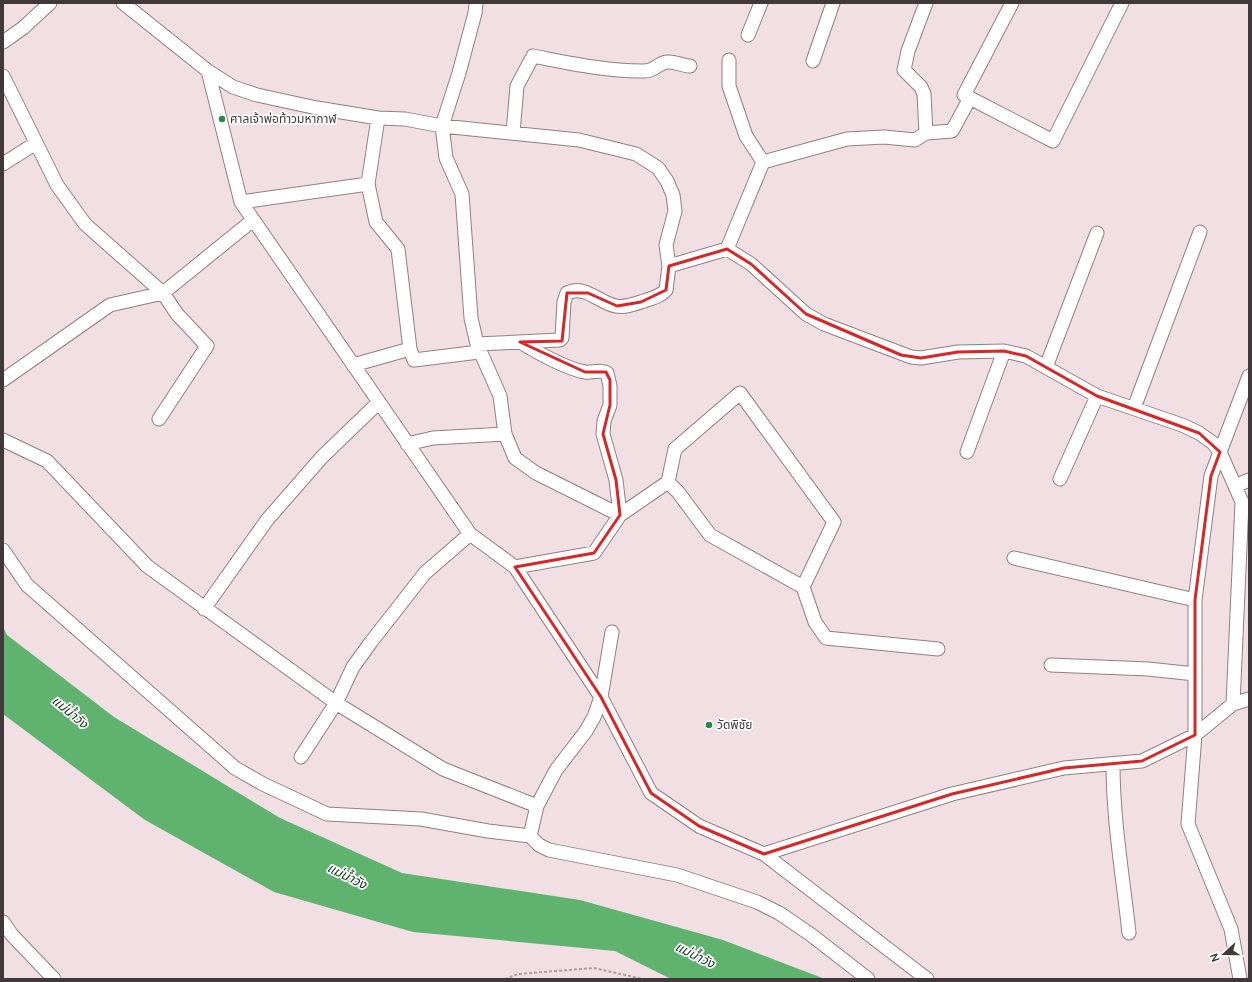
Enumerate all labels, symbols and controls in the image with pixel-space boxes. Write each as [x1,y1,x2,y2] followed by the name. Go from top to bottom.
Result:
[230,111,336,127] place label: ศาลเจ้าพ่อท้าวมหากาฬ
[217,114,227,124] marker: ศาลเจ้าพ่อท้าวมหากาฬ
[48,691,93,733] water label: แม่น้ำวัง
[717,717,752,733] place label: วัดพิชัย
[704,720,714,730] marker: วัดพิชัย
[324,858,371,893] water label: แม่น้ำวัง
[1204,934,1244,974] north arrow
[672,937,719,973] water label: แม่น้ำวัง
[1207,951,1223,964] text: N

